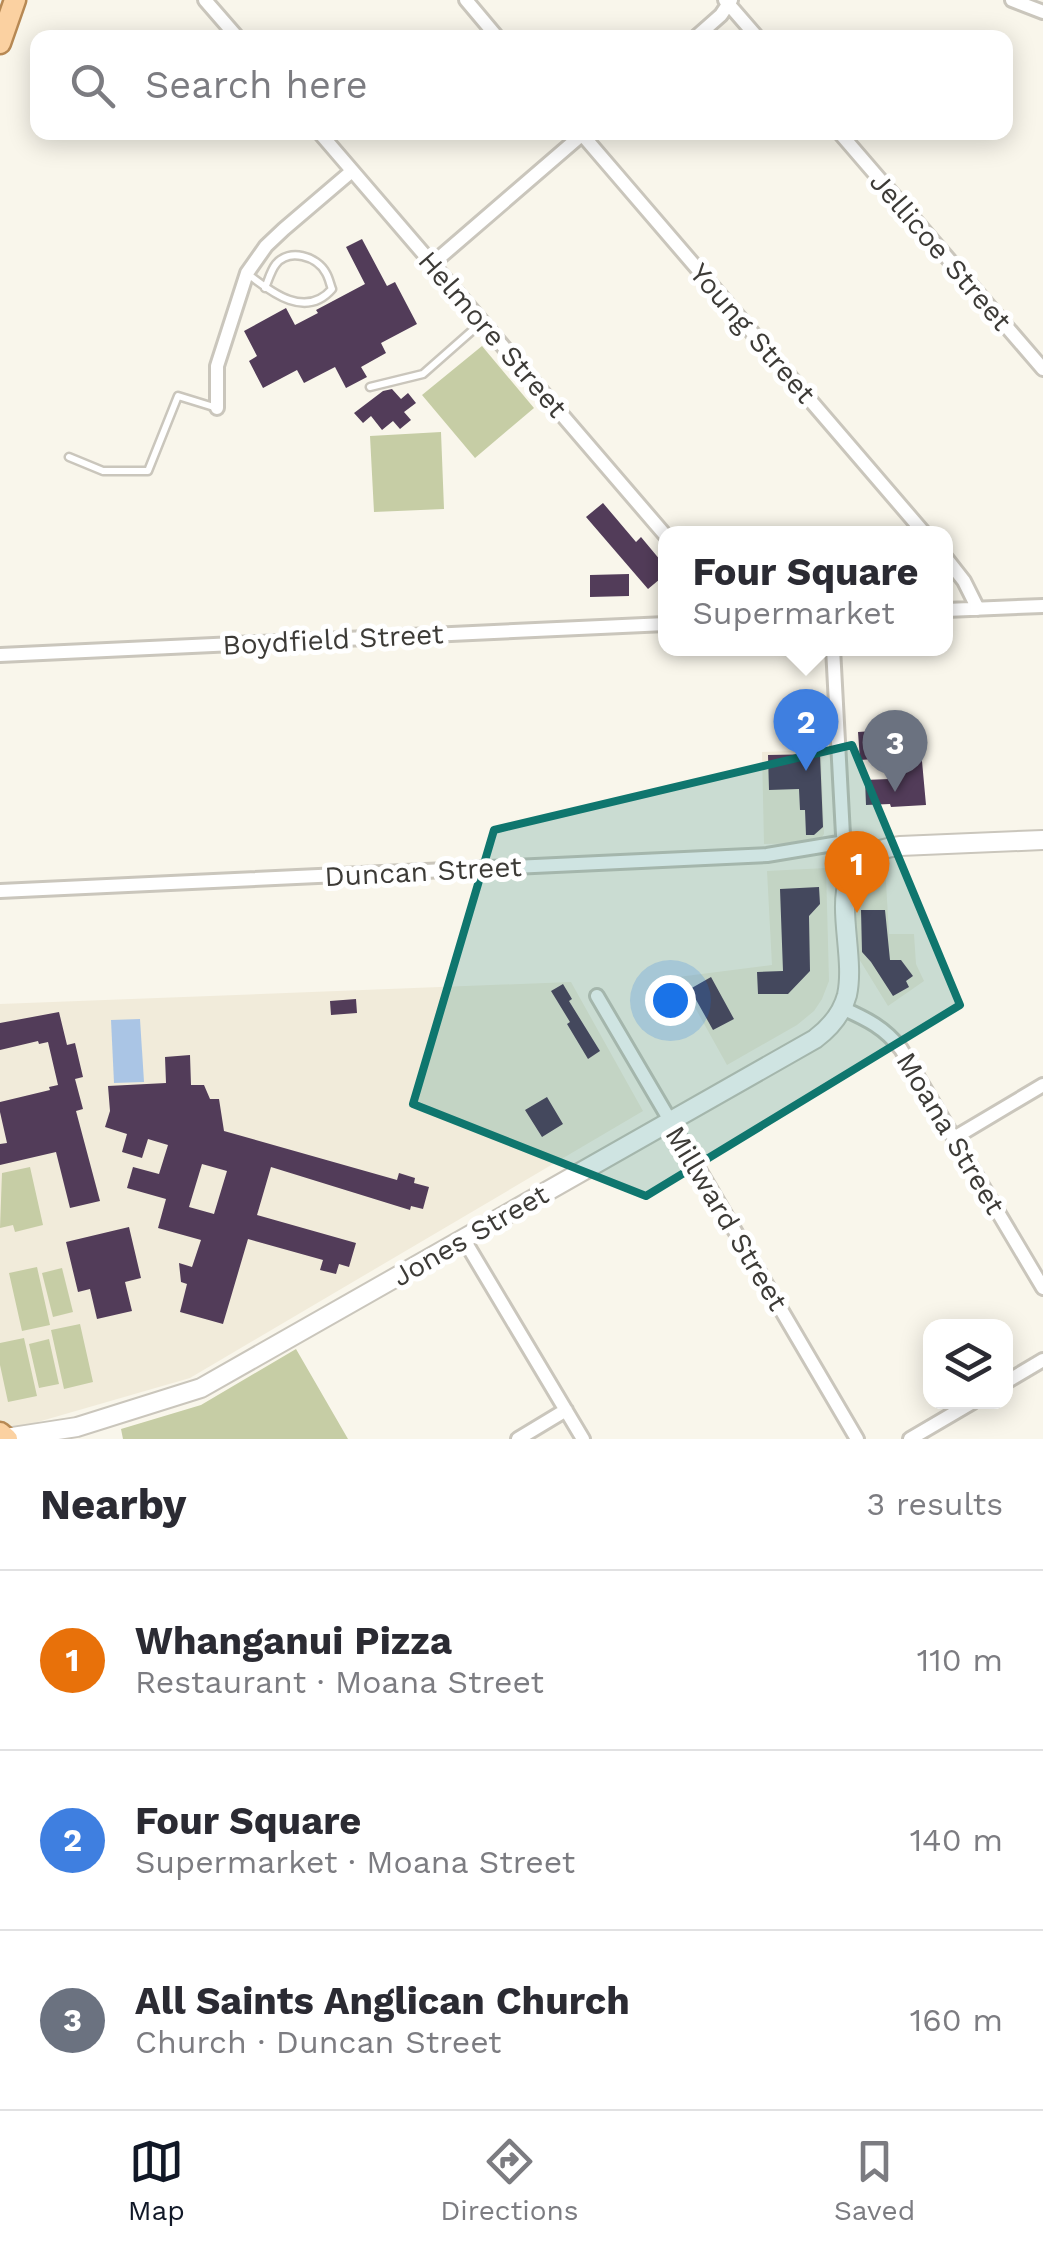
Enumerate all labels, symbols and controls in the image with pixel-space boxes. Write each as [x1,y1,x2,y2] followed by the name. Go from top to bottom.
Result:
[30,30,1013,140] search box
[65,58,120,113] icon: search
[145,63,368,107] text: Search here
[863,165,1018,337] street label: Jellicoe Street
[411,244,574,424] street label: Helmore Street
[683,257,822,410] street label: Young Street
[658,526,953,656] popup
[692,550,919,594] text: Four Square
[692,594,895,632] text: Supermarket
[222,617,445,662] street label: Boydfield Street
[774,688,838,771] pin: 2
[862,710,928,792] pin: 3
[824,830,890,913] pin: 1
[324,850,523,893] street label: Duncan Street
[645,975,696,1026] your location
[889,1046,1012,1220] street label: Moana Street
[659,1120,795,1317] street label: Millward Street
[386,1177,554,1293] street label: Jones Street
[923,1319,1013,1409] map controls
[923,1319,1013,1409] button: layers
[40,1480,187,1529] text: Nearby
[866,1485,1003,1523] text: 3 results
[135,1619,452,1663] text: Whanganui Pizza
[66,1641,79,1679] text: 1
[917,1641,1003,1679] text: 110 m
[135,1663,544,1701] text: Restaurant · Moana Street
[135,1799,361,1843] text: Four Square
[63,1821,82,1859] text: 2
[910,1821,1003,1859] text: 140 m
[135,1843,575,1881] text: Supermarket · Moana Street
[135,1979,630,2023] text: All Saints Anglican Church
[63,2001,82,2039] text: 3
[910,2001,1003,2039] text: 160 m
[135,2023,502,2061] text: Church · Duncan Street
[128,2134,185,2227] tab: Map
[440,2134,579,2227] tab: Directions
[834,2134,915,2227] tab: Saved

